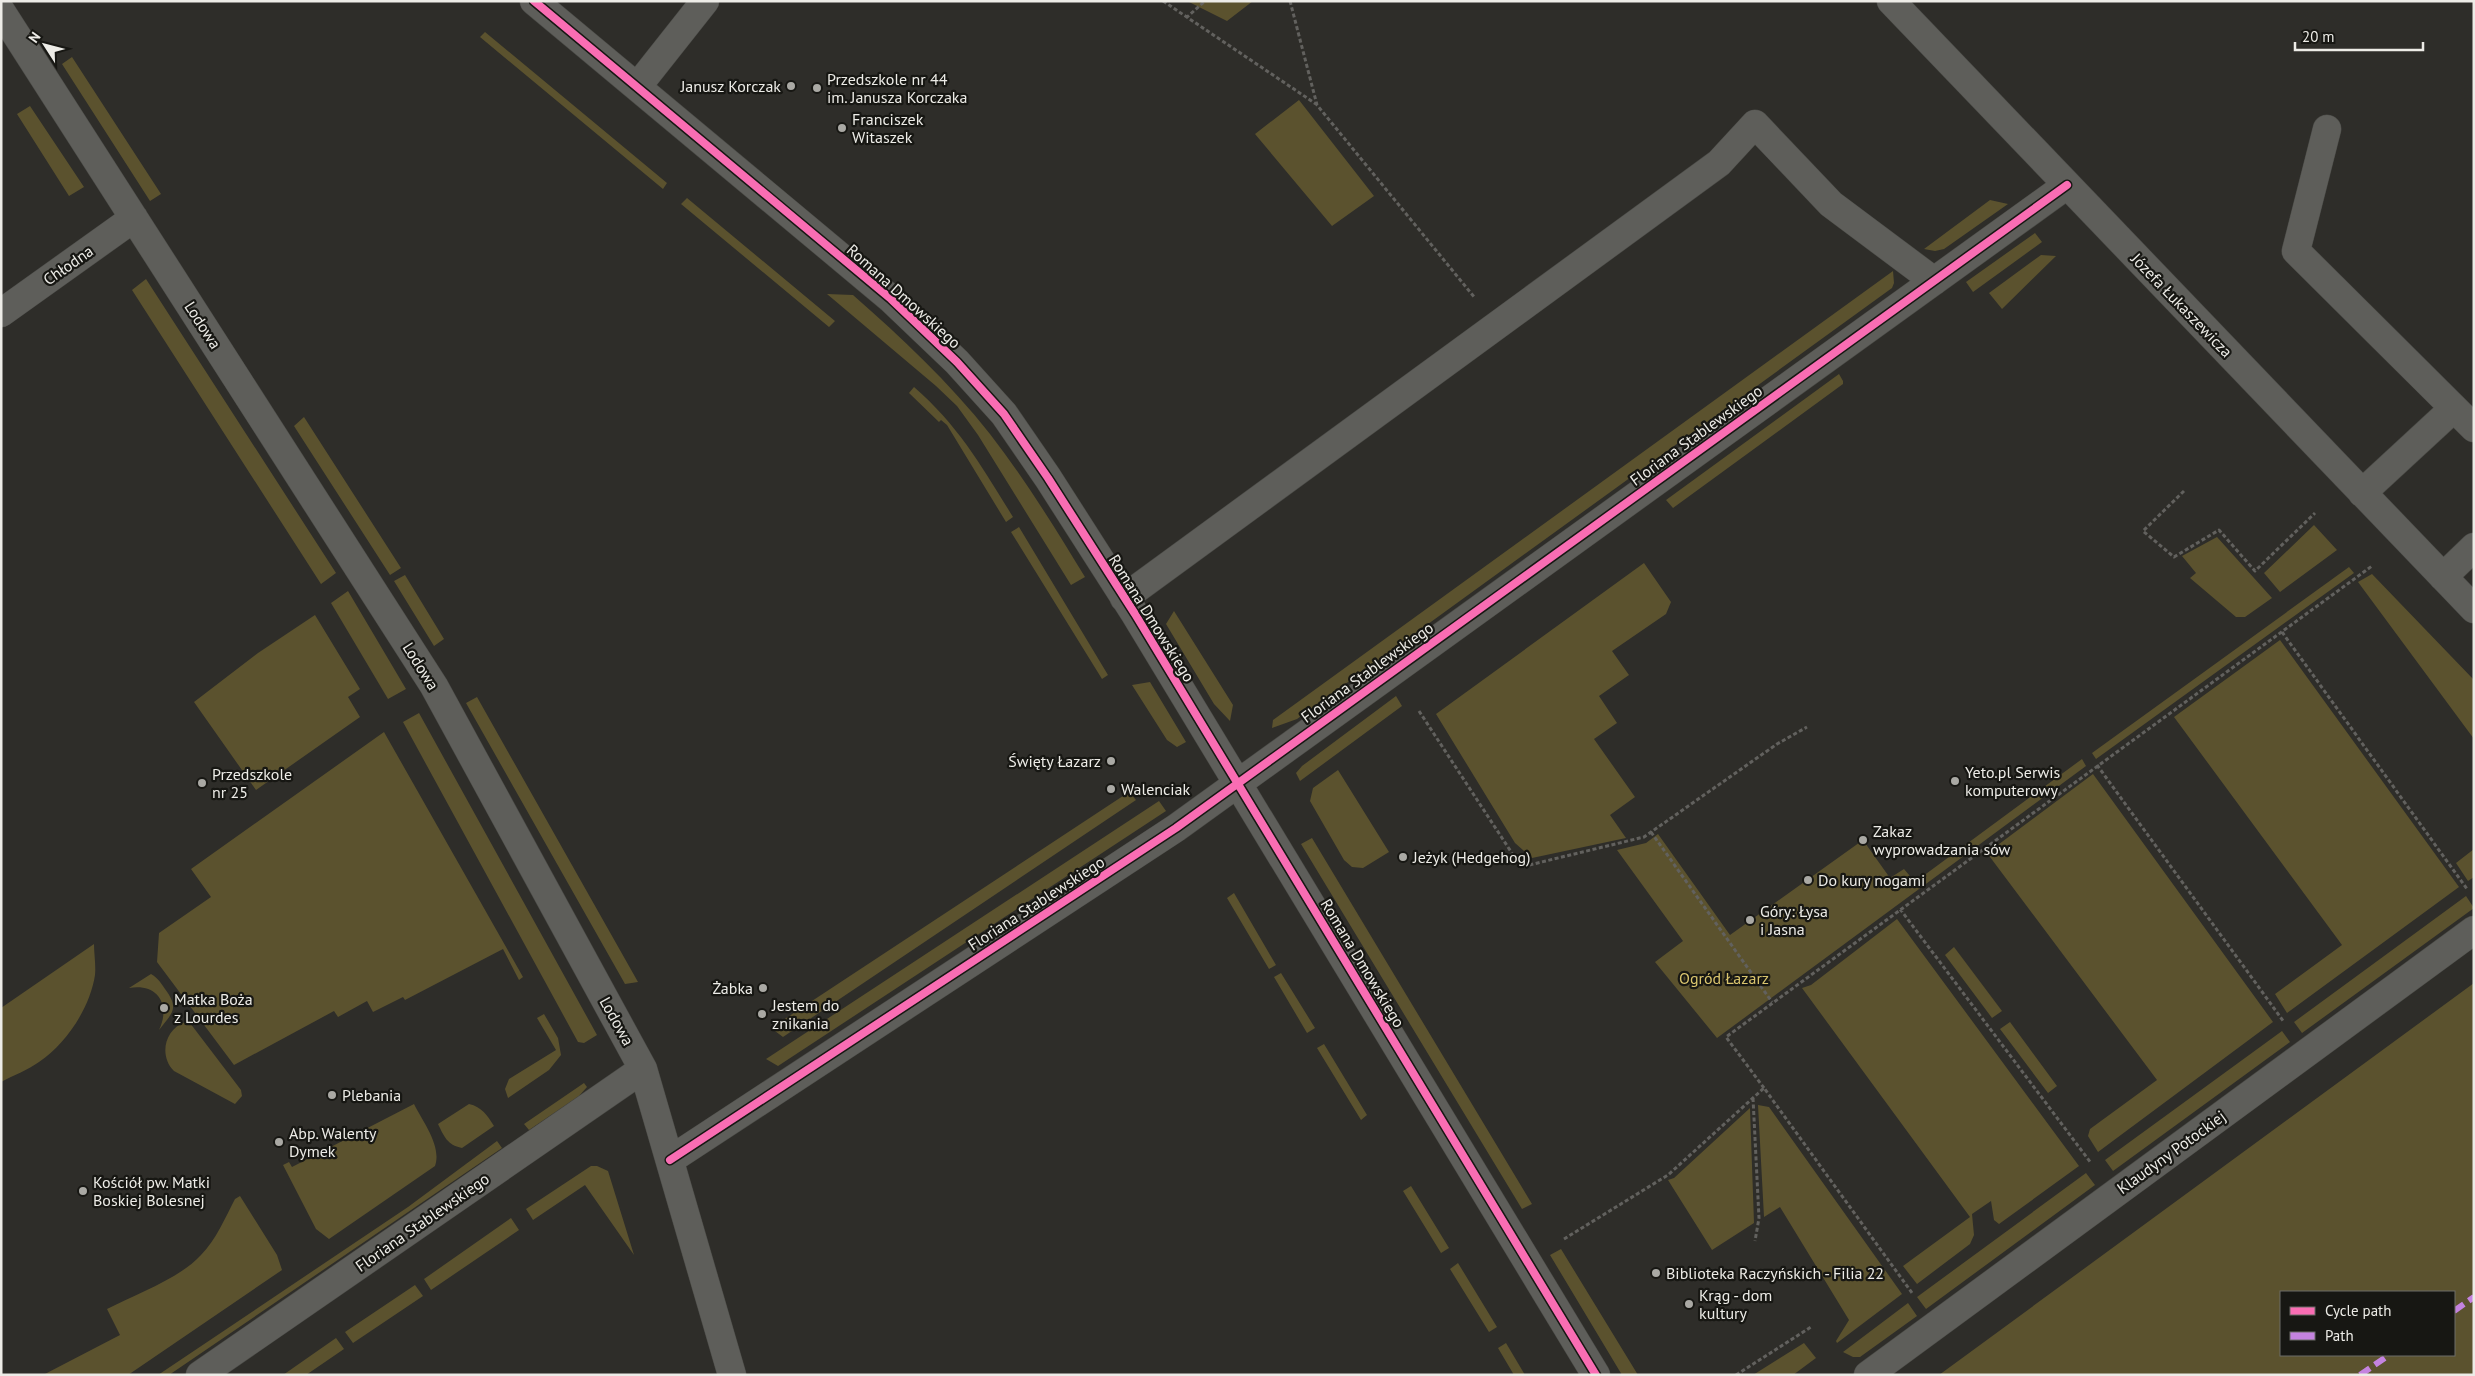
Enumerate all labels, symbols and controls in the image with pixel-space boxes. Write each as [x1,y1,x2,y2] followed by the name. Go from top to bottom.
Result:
[20,20,70,70] north arrow
[2295,20,2422,52] scale bar
[2302,27,2335,46] text: 20 m
[24,28,44,46] text: N
[827,69,967,107] place label: Przedszkole nr 44 im. Janusza Korczaka
[680,76,781,96] place label: Janusz Korczak
[785,80,797,92] marker: Janusz Korczak
[811,82,823,94] marker: Przedszkole nr 44 im. Janusza Korczaka
[852,109,924,147] place label: Franciszek Witaszek
[836,122,848,134] marker: Franciszek Witaszek
[843,240,965,352] street label: Romana Dmowskiego
[39,241,97,289] street label: Chłodna
[2126,248,2237,361] street label: Józefa Łukaszewicza
[180,297,226,353] street label: Lodowa
[1626,380,1766,490] street label: Floriana Stablewskiego
[1105,551,1199,685] street label: Romana Dmowskiego
[1297,617,1437,727] street label: Floriana Stablewskiego
[399,638,443,694] street label: Lodowa
[1008,751,1101,771] place label: Święty Łazarz
[1105,755,1117,767] marker: Święty Łazarz
[1965,762,2060,800] place label: Yeto.pl Serwis komputerowy
[212,764,292,802] place label: Przedszkole nr 25
[1949,775,1961,787] marker: Yeto.pl Serwis komputerowy
[196,777,208,789] marker: Przedszkole nr 25
[1121,779,1191,799] place label: Walenciak
[1105,783,1117,795] marker: Walenciak
[1873,821,2011,859] place label: Zakaz wyprowadzania sów
[1857,834,1869,846] marker: Zakaz wyprowadzania sów
[1412,847,1531,867] place label: Jeżyk (Hedgehog)
[964,851,1108,955] street label: Floriana Stablewskiego
[1397,851,1409,863] marker: Jeżyk (Hedgehog)
[1818,870,1925,890] place label: Do kury nogami
[1802,874,1814,886] marker: Do kury nogami
[1317,895,1409,1031] street label: Romana Dmowskiego
[1760,901,1828,939] place label: Góry: Łysa i Jasna
[1744,914,1756,926] marker: Góry: Łysa i Jasna
[1679,968,1769,988] park label: Ogród Łazarz
[712,978,753,998] place label: Żabka
[757,982,769,994] marker: Żabka
[174,989,253,1027] place label: Matka Boża z Lourdes
[596,993,638,1049] street label: Lodowa
[771,995,839,1033] place label: Jestem do znikania
[158,1002,170,1014] marker: Matka Boża z Lourdes
[756,1008,768,1020] marker: Jestem do znikania
[342,1085,401,1105] place label: Plebania
[326,1089,338,1101] marker: Plebania
[2113,1106,2229,1198] street label: Klaudyny Potockiej
[289,1123,377,1161] place label: Abp. Walenty Dymek
[273,1136,285,1148] marker: Abp. Walenty Dymek
[351,1168,493,1276] street label: Floriana Stablewskiego
[93,1172,210,1210] place label: Kościół pw. Matki Boskiej Bolesnej
[77,1185,89,1197] marker: Kościół pw. Matki Boskiej Bolesnej
[1666,1263,1884,1283] place label: Biblioteka Raczyńskich - Filia 22
[1650,1267,1662,1279] marker: Biblioteka Raczyńskich - Filia 22
[1699,1285,1772,1323] place label: Krąg - dom kultury
[2280,1291,2455,1356] legend
[1683,1298,1695,1310] marker: Krąg - dom kultury
[2325,1301,2391,1320] text: Cycle path
[2325,1326,2354,1345] text: Path

